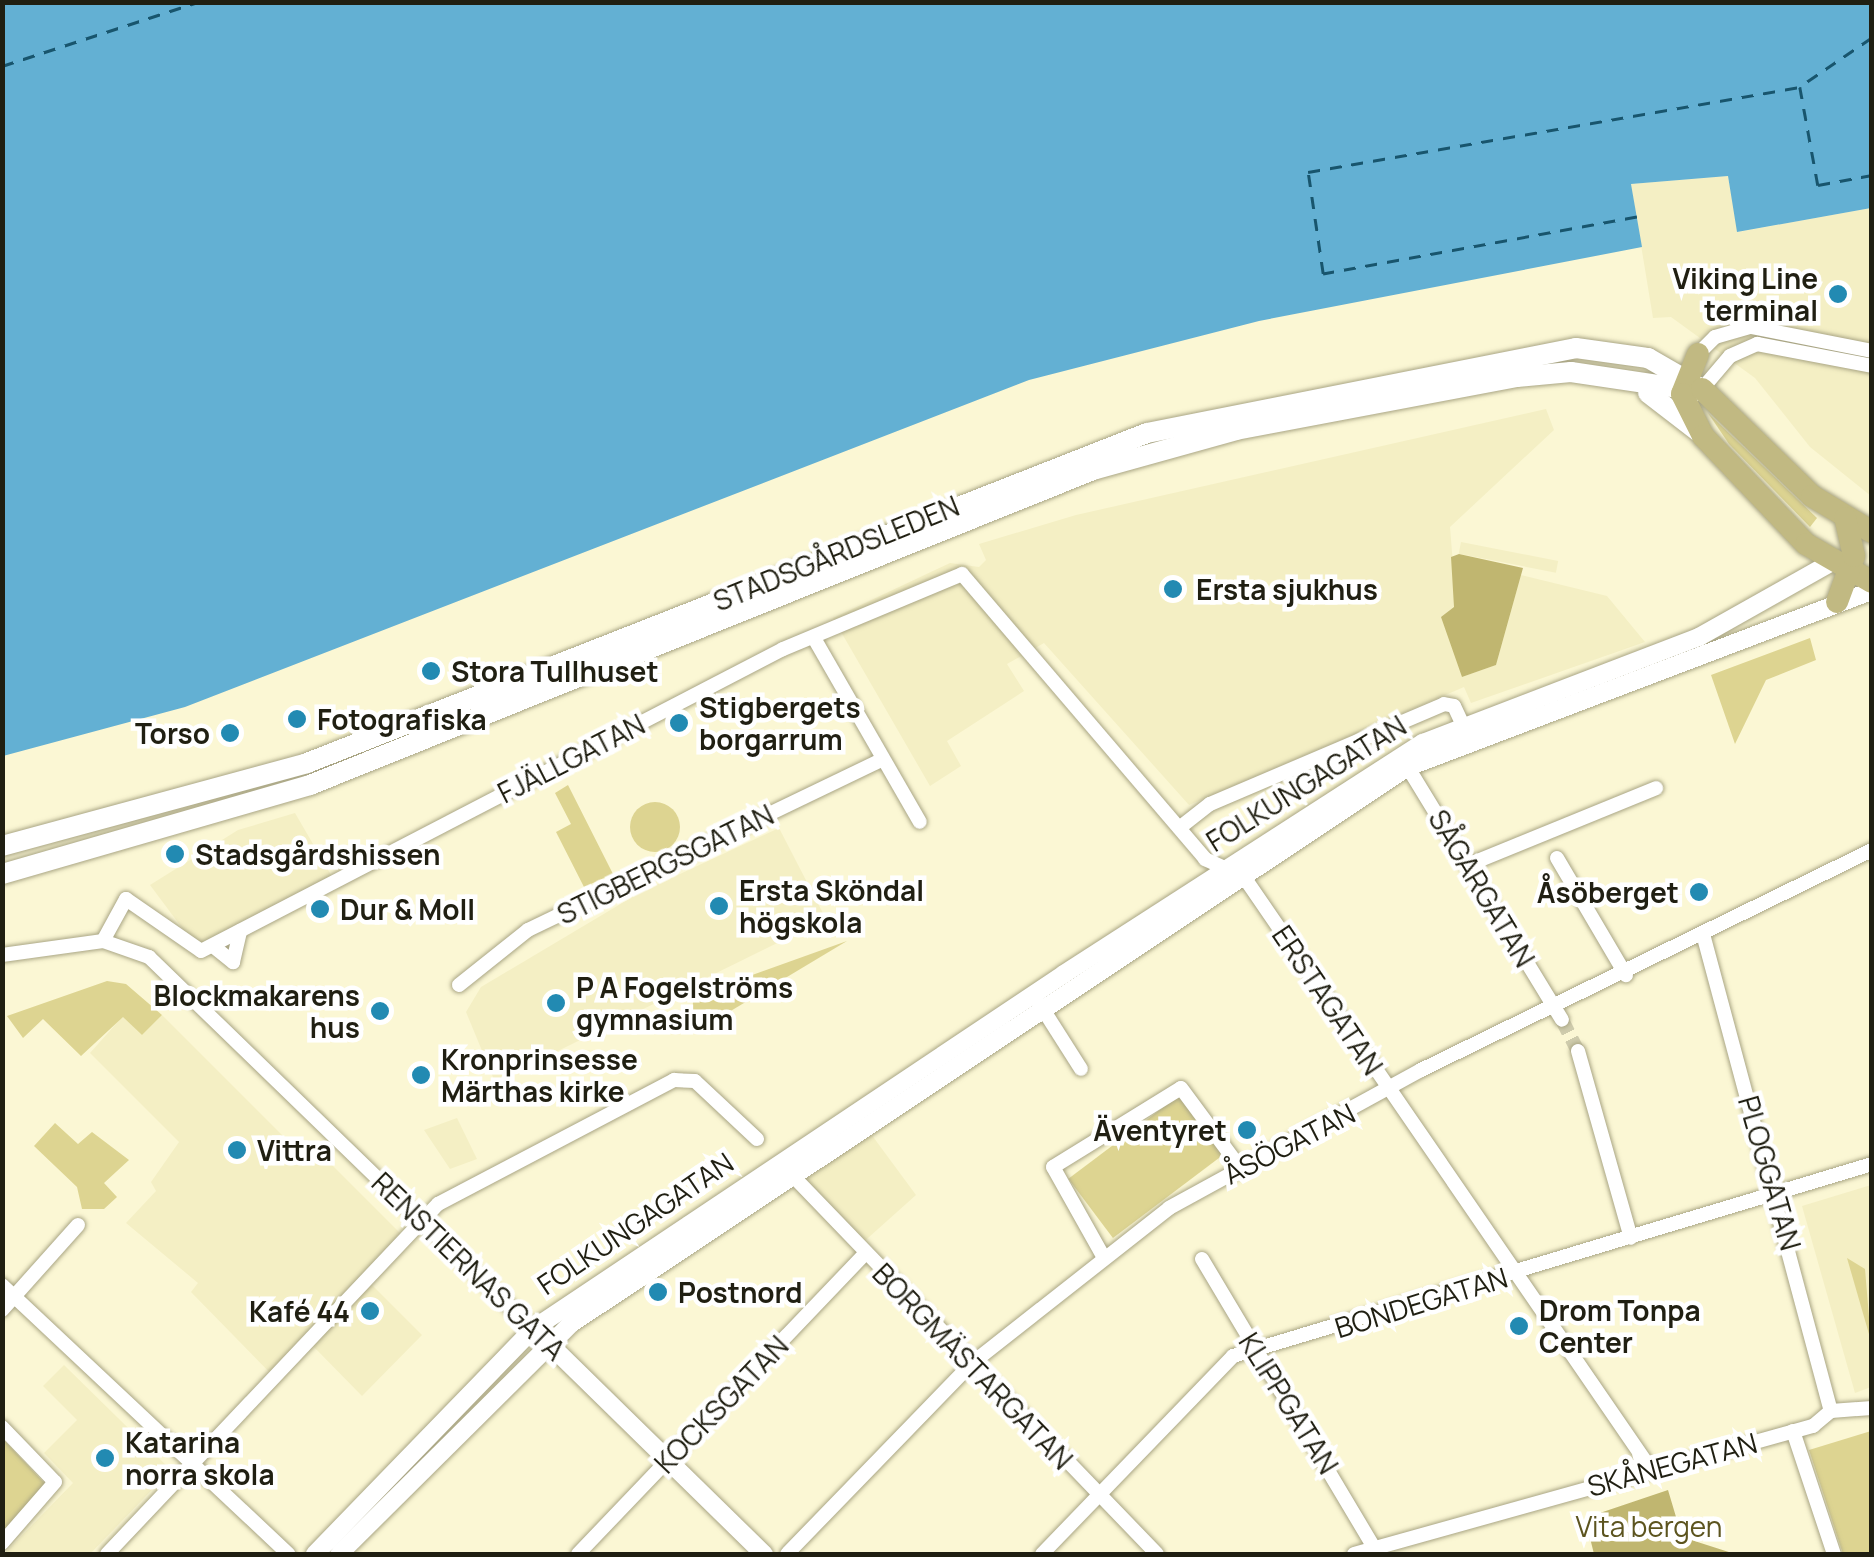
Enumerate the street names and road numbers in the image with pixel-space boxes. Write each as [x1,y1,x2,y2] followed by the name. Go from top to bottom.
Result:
[708,488,964,618] street label: STADSGÅRDSLEDEN
[492,707,650,809] street label: FJÄLLGATAN
[1200,708,1412,858] street label: FOLKUNGAGATAN
[551,797,779,931] street label: STIGBERGSGATAN
[1422,803,1542,973] street label: SÅGARGATAN
[1266,919,1390,1081] street label: ERSTAGATAN
[1732,1092,1808,1254] street label: PLOGGATAN
[1218,1096,1360,1190] street label: ÅSÖGATAN
[531,1145,739,1301] street label: FOLKUNGAGATAN
[366,1165,572,1367] street label: RENSTIERNAS GATA
[866,1256,1080,1476] street label: BORGMÄSTARGATAN
[1331,1260,1511,1344] street label: BONDEGATAN
[1232,1326,1346,1480] street label: KLIPPGATAN
[647,1329,795,1479] street label: KOCKSGATAN
[1584,1425,1760,1503] street label: SKÅNEGATAN

